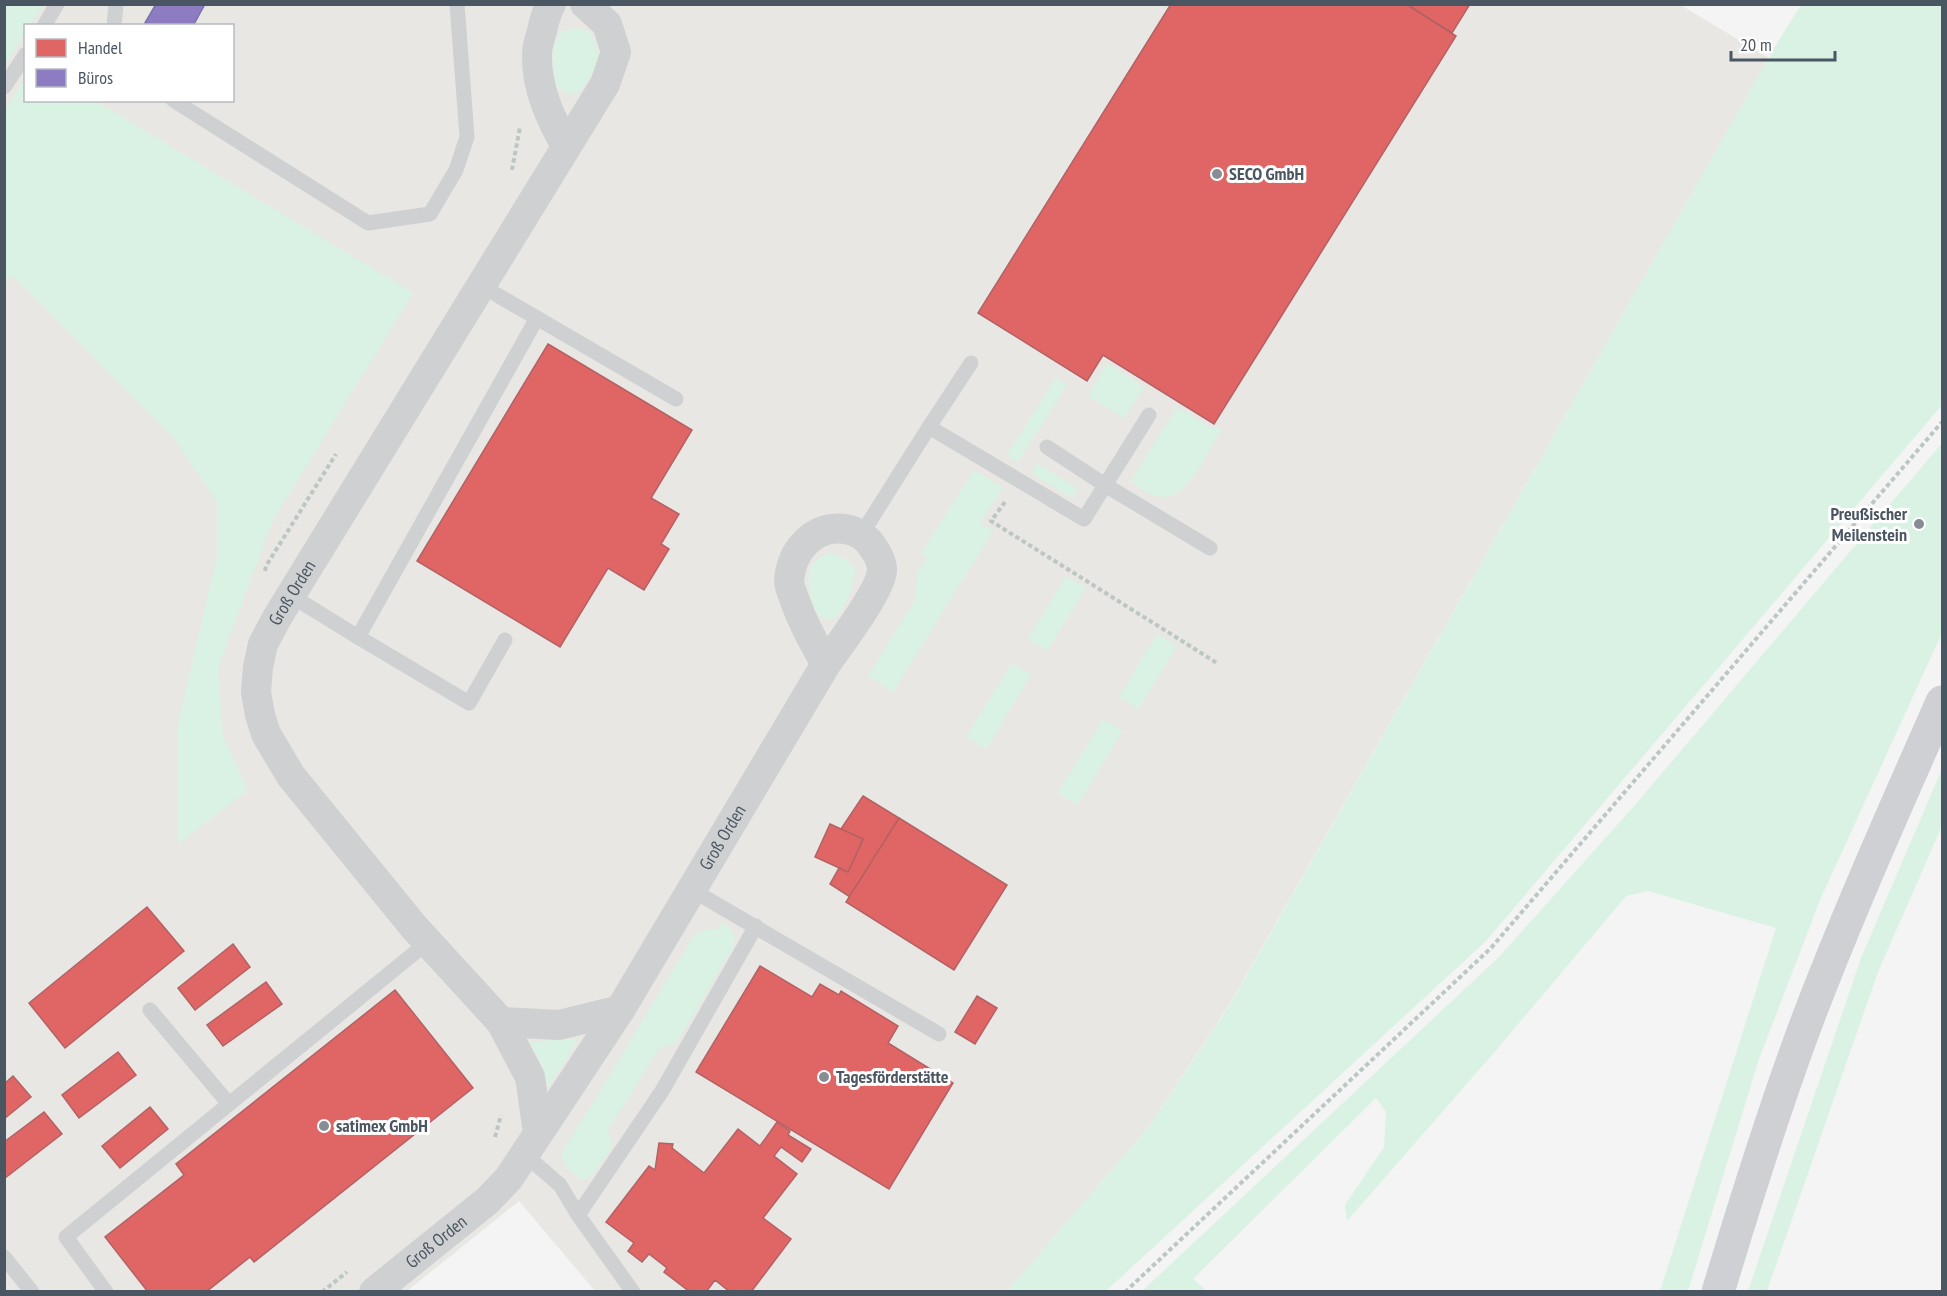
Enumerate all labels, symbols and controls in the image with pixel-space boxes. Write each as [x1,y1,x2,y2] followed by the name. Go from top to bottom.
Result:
[24,24,234,102] legend
[1731,24,1834,62] scale bar
[1740,33,1772,56] text: 20 m
[78,36,123,59] text: Handel
[78,66,113,89] text: Büros
[1229,162,1304,185] place label: SECO GmbH
[1210,167,1224,181] marker: SECO GmbH
[1830,502,1908,546] place label: Preußischer Meilenstein
[1912,517,1926,531] marker: Preußischer Meilenstein
[263,556,320,629] street label: Groß Orden
[694,800,751,874] street label: Groß Orden
[836,1065,949,1088] place label: Tagesförderstätte
[817,1070,831,1084] marker: Tagesförderstätte
[336,1114,428,1137] place label: satimex GmbH
[317,1119,331,1133] marker: satimex GmbH
[401,1210,471,1273] street label: Groß Orden

